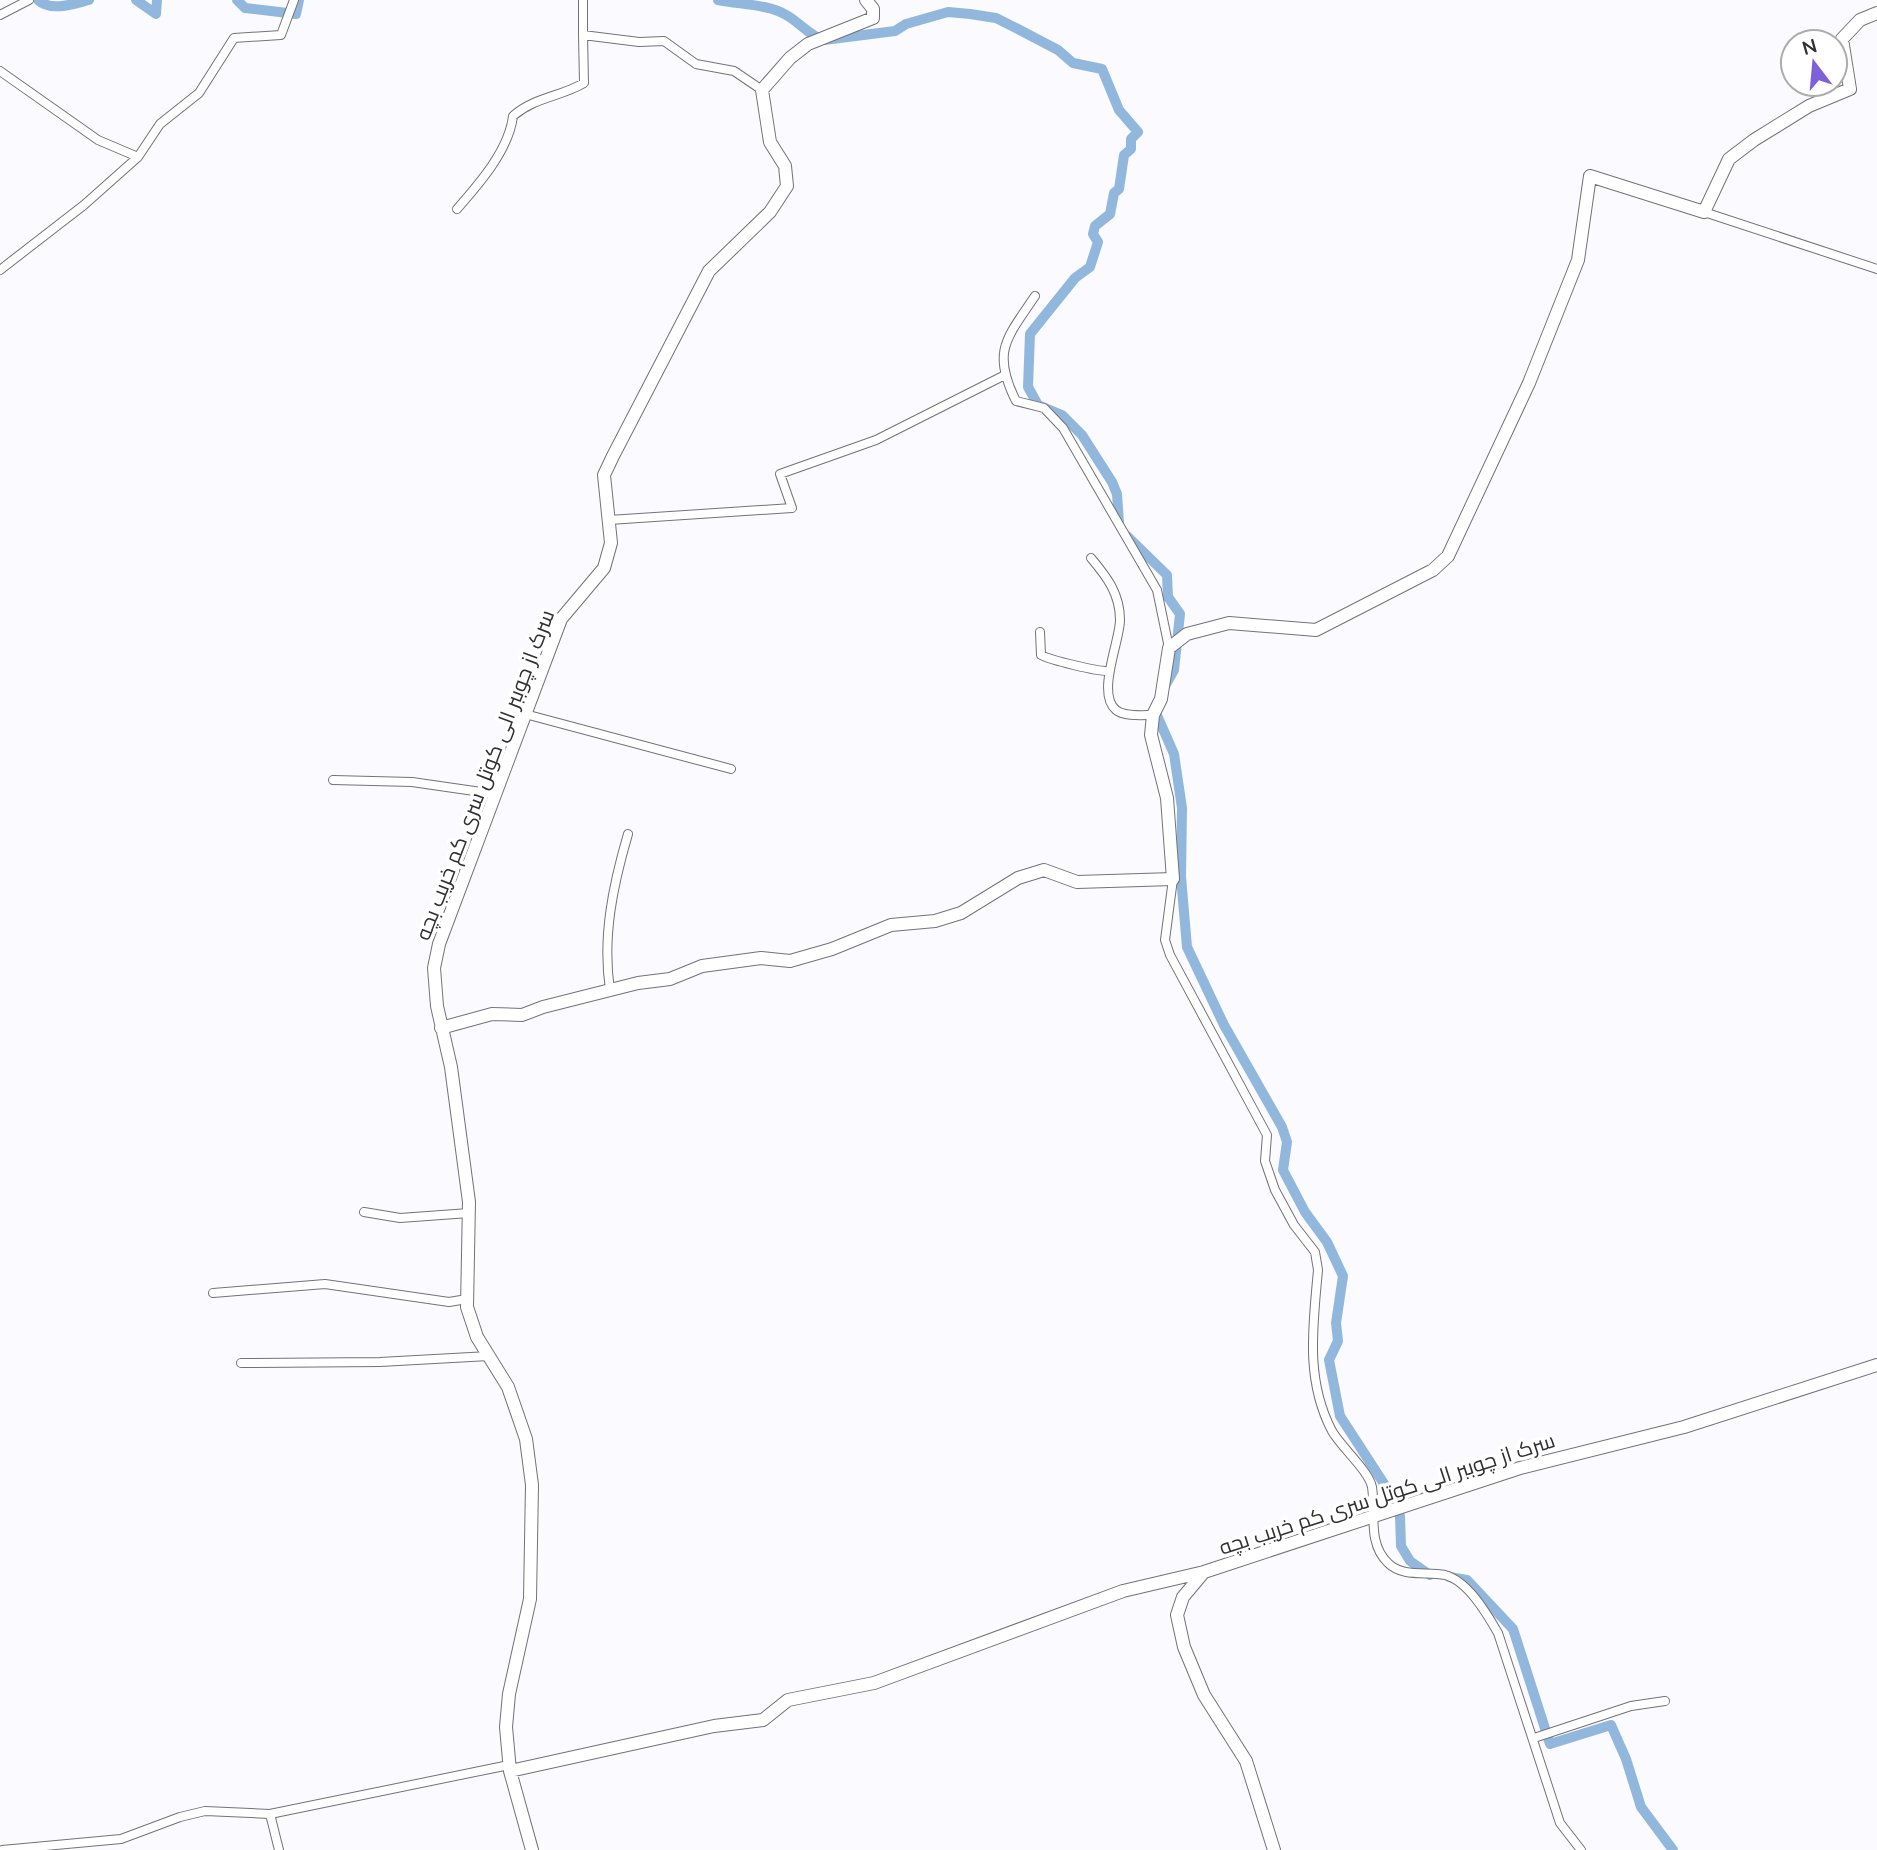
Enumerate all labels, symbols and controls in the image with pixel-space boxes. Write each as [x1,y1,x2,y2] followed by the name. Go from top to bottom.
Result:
[1779,28,1849,98] north arrow
[1799,33,1820,62] text: N
[409,606,561,944] street label: سرک از چوببر الی کوتل سری کم خریب بچه
[1215,1426,1559,1562] street label: سرک از چوببر الی کوتل سری کم خریب بچه

